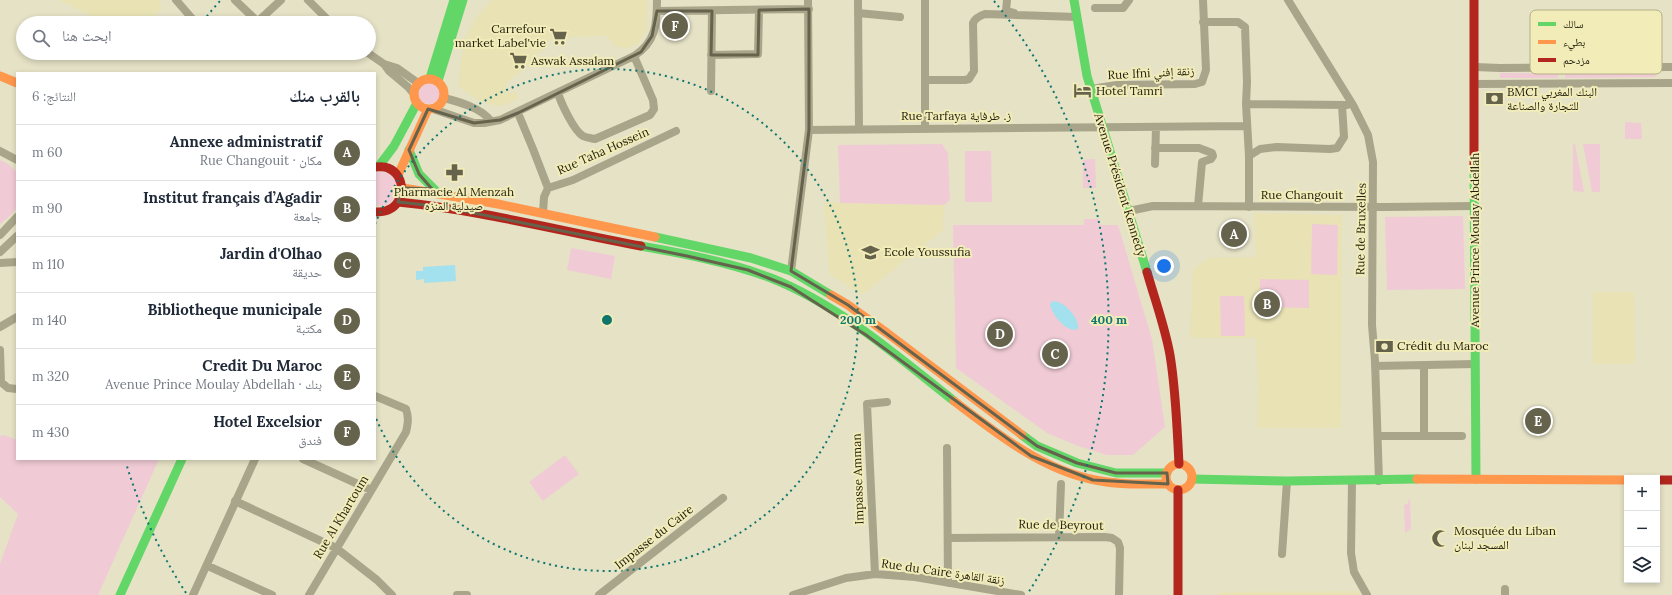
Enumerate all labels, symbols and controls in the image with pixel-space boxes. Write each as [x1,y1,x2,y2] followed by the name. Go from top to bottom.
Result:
[1530,10,1662,74] legend
[662,11,688,41] pin: F
[16,16,376,60] search box
[1563,17,1583,31] text: سالك
[455,21,547,50] place label: Carrefour market Label'vie
[62,26,112,45] text: ابحث هنا
[549,26,569,46] supermarket icon: Carrefour market Label'vie
[30,27,52,49] icon: search
[1563,35,1585,51] text: بطيء
[508,51,528,71] supermarket icon: Aswak Assalam
[530,53,615,68] place label: Aswak Assalam
[1563,53,1590,68] text: مزدحم
[1107,63,1195,85] street label: Rue Ifni زنقة إفني
[1073,81,1093,101] hotel icon: Hotel Tamri
[1096,83,1163,98] place label: Hotel Tamri
[1507,84,1597,113] place label: BMCI البنك المغربي للتجارة والصناعة
[289,85,360,107] text: بالقرب منك
[32,88,76,105] text: النتائج: 6
[1484,89,1504,109] bank icon: BMCI البنك المغربي للتجارة والصناعة
[901,108,1011,123] street label: Rue Tarfaya ز. طرفاية
[1091,110,1150,259] street label: Avenue Président Kennedy
[555,124,651,178] street label: Rue Taha Hossein
[170,132,322,151] text: Annexe administratif
[32,144,63,161] text: 60 m
[343,144,351,161] text: A
[200,152,322,169] text: مكان · Rue Changouit
[1467,152,1482,329] street label: Avenue Prince Moulay Abdellah
[444,163,464,183] pharmacy icon: Pharmacie Al Menzah صيدلية المنزه
[1352,182,1369,275] street label: Rue de Bruxelles
[394,184,514,213] place label: Pharmacie Al Menzah صيدلية المنزه
[1261,187,1344,202] street label: Rue Changouit
[143,188,322,207] text: Institut français d’Agadir
[32,200,63,217] text: 90 m
[343,200,351,217] text: B
[293,208,322,225] text: جامعة
[1221,219,1247,249] pin: A
[861,242,881,262] school or university icon: Ecole Youssufia
[220,244,322,263] text: Jardin d'Olhao
[884,244,971,259] place label: Ecole Youssufia
[32,256,65,273] text: 110 m
[343,256,351,273] text: C
[1154,256,1174,276] your location
[292,264,322,281] text: حديقة
[1254,289,1280,319] pin: B
[148,300,322,319] text: Bibliotheque municipale
[32,312,67,329] text: 140 m
[342,312,352,329] text: D
[840,312,876,327] text: 200 m
[1091,312,1127,327] text: 400 m
[600,313,614,327] centre of rings
[987,319,1013,349] pin: D
[296,320,322,337] text: مكتبة
[1374,336,1394,356] bank icon: Crédit du Maroc
[1397,338,1489,353] place label: Crédit du Maroc
[1042,339,1068,369] pin: C
[202,356,322,375] text: Credit Du Maroc
[32,368,69,385] text: 320 m
[343,368,351,385] text: E
[105,376,322,393] text: بنك · Avenue Prince Moulay Abdellah
[1525,406,1551,436] pin: E
[213,412,322,431] text: Hotel Excelsior
[32,424,69,441] text: 430 m
[343,424,351,441] text: F
[298,432,322,449] text: فندق
[848,433,867,525] street label: Impasse Amman
[310,472,372,561] street label: Rue Al Khartoum
[1624,475,1660,583] map controls
[1624,475,1660,511] button: +
[611,501,696,572] street label: Impasse du Caire
[1624,511,1660,547] button: −
[1018,516,1104,533] street label: Rue de Beyrout
[1454,523,1556,552] place label: Mosquée du Liban المسجد لبنان
[1431,528,1451,548] mosque icon: Mosquée du Liban المسجد لبنان
[1624,547,1660,583] button: layers
[880,555,1006,588] street label: Rue du Caire زنقة القاهرة

